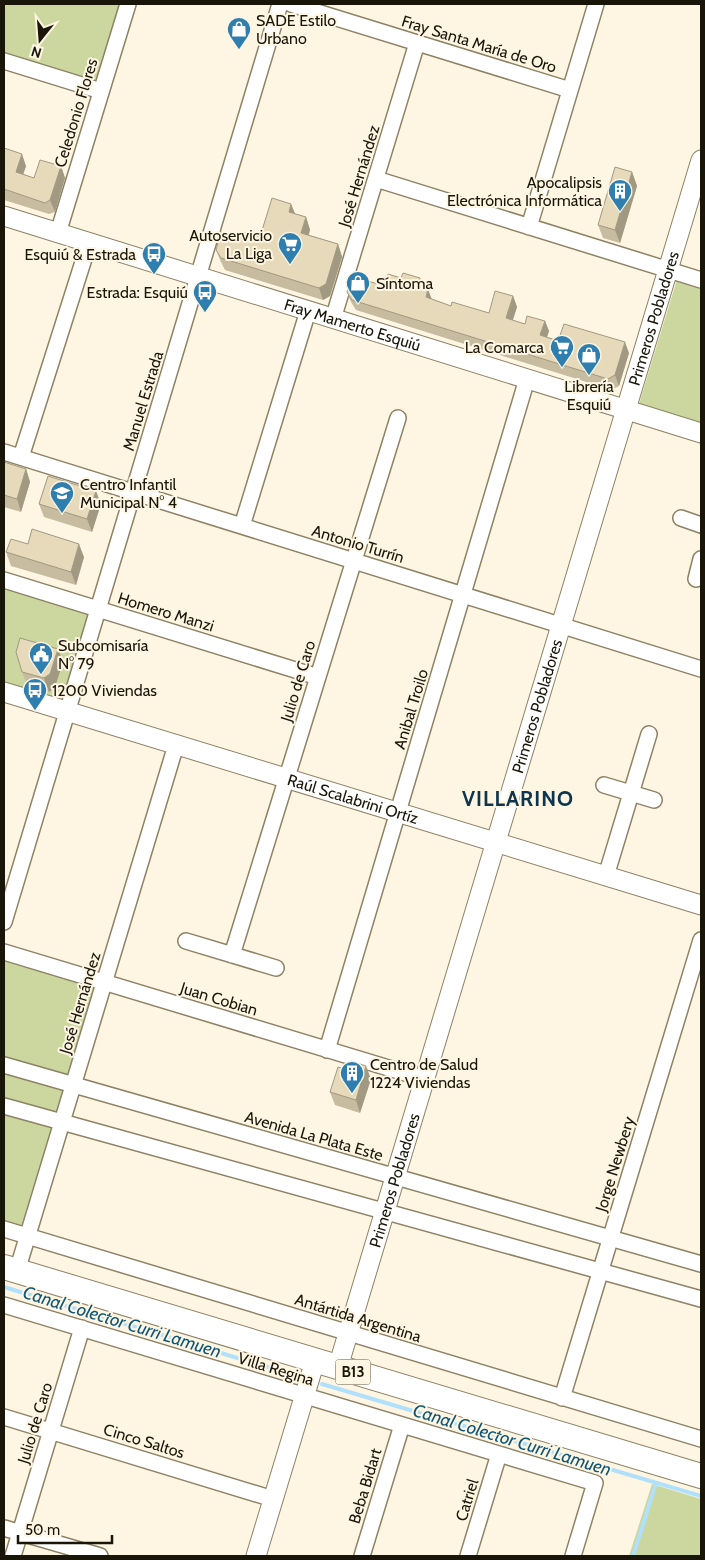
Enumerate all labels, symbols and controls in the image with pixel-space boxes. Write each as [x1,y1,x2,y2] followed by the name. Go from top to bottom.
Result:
[256,11,336,48] place label: SADE Estilo Urbano
[399,11,559,77] street label: Fray Santa María de Oro
[15,15,65,65] north arrow
[226,16,252,50] shop icon: SADE Estilo Urbano
[29,42,44,62] text: N
[50,56,102,170] street label: Celedonio Flores
[334,122,384,230] street label: José Hernández
[447,173,602,210] place label: Apocalipsis Electrónica Informática
[607,178,633,212] building icon: Apocalipsis Electrónica Informática
[189,226,272,263] place label: Autoservicio La Liga
[277,231,303,265] supermarket icon: Autoservicio La Liga
[141,241,167,275] bus stop icon: Esquiú & Estrada
[25,245,136,264] place label: Esquiú & Estrada
[624,249,683,388] street label: Primeros Pobladores
[345,270,371,304] shop icon: Síntoma
[376,274,434,293] place label: Síntoma
[192,279,218,313] bus stop icon: Estrada: Esquiú
[87,283,188,302] place label: Estrada: Esquiú
[282,294,423,355] street label: Fray Mamerto Esquiú
[549,334,575,368] supermarket icon: La Comarca
[465,338,544,357] place label: La Comarca
[576,342,602,376] shop icon: Librería Esquiú
[119,348,167,453] street label: Manuel Estrada
[564,377,614,414] place label: Librería Esquiú
[80,475,177,512] place label: Centro Infantil Municipal N° 4
[49,480,75,514] school or university icon: Centro Infantil Municipal N° 4
[310,521,406,567] street label: Antonio Turrín
[116,588,216,636] street label: Homero Manzi
[58,636,149,673] place label: Subcomisaría N° 79
[508,637,566,776] street label: Primeros Pobladores
[276,638,319,725] street label: Julio de Caro
[28,641,54,675] public building icon: Subcomisaría N° 79
[390,666,432,751] street label: Anibal Troilo
[22,677,48,711] bus stop icon: 1200 Viviendas
[52,681,157,700] place label: 1200 Viviendas
[285,770,421,828] street label: Raúl Scalabrini Ortíz
[462,786,574,811] district label: VILLARINO
[55,949,105,1057] street label: José Hernández
[177,978,260,1020] street label: Juan Cobian
[370,1055,478,1092] place label: Centro de Salud 1224 Viviendas
[339,1060,365,1094] building icon: Centro de Salud 1224 Viviendas
[243,1107,385,1165] street label: Avenida La Plata Este
[365,1111,423,1250] street label: Primeros Pobladores
[591,1114,638,1215] street label: Jorge Newbery
[20,1281,224,1363] water label: Canal Colector Curri Lamuen
[293,1290,424,1346] street label: Antártida Argentina
[236,1348,317,1390] street label: Villa Regina
[336,1360,370,1384] road number: B13
[13,1380,56,1467] street label: Julio de Caro
[410,1399,614,1481] water label: Canal Colector Curri Lamuen
[101,1420,187,1462] street label: Cinco Saltos
[345,1445,386,1526] street label: Beba Bidart
[452,1476,482,1523] street label: Catriel
[18,1512,111,1544] scale bar
[25,1521,60,1539] text: 50 m

